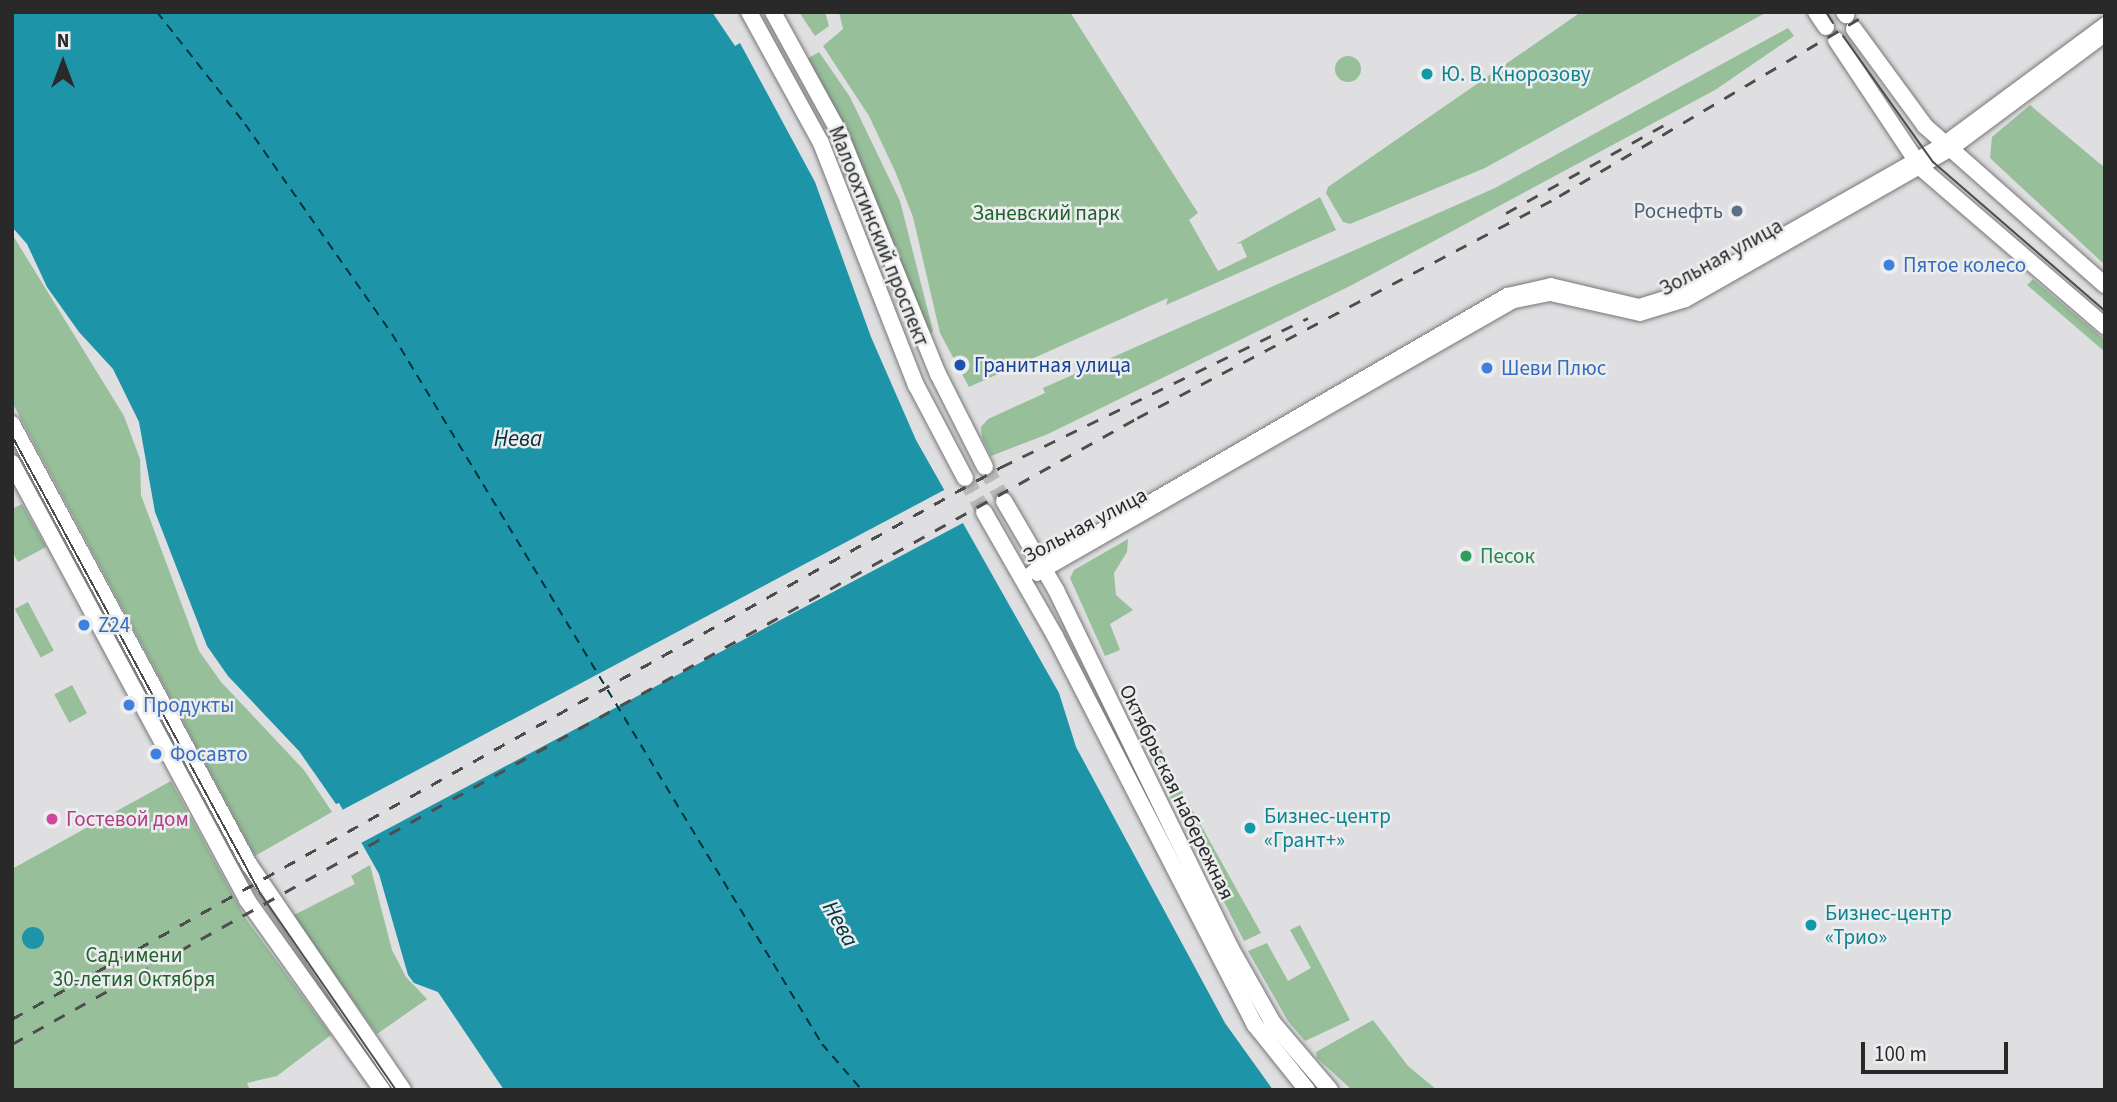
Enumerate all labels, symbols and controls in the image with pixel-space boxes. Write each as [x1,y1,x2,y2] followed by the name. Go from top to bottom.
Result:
[28,28,98,98] north arrow
[57,28,69,55] text: N
[1441,61,1591,87] place label: Ю. В. Кнорозову
[1419,66,1435,82] marker: Ю. В. Кнорозову
[823,122,935,350] street label: Малоохтинский проспект
[1633,198,1723,224] place label: Роснефть
[972,200,1120,226] park label: Заневский парк
[1729,203,1745,219] marker: Роснефть
[1655,213,1787,301] street label: Зольная улица
[1903,252,2026,278] place label: Пятое колесо
[1881,257,1897,273] marker: Пятое колесо
[974,352,1131,378] place label: Гранитная улица
[1501,355,1606,381] place label: Шеви Плюс
[952,357,968,373] marker: Гранитная улица
[1479,360,1495,376] marker: Шеви Плюс
[494,425,542,453] water label: Нева
[1019,482,1151,568] street label: Зольная улица
[1480,543,1535,569] place label: Песок
[1458,548,1474,564] marker: Песок
[98,612,130,638] place label: Z24
[76,617,92,633] marker: Z24
[1114,680,1240,904] street label: Октябрьская набережная
[143,692,234,718] place label: Продукты
[121,697,137,713] marker: Продукты
[170,741,248,767] place label: Фосавто
[148,746,164,762] marker: Фосавто
[1264,803,1391,853] place label: Бизнес-центр «Грант+»
[66,806,189,832] place label: Гостевой дом
[44,811,60,827] marker: Гостевой дом
[1242,820,1258,836] marker: Бизнес-центр «Грант+»
[816,896,864,952] water label: Нева
[1825,900,1952,950] place label: Бизнес-центр «Трио»
[1803,917,1819,933] marker: Бизнес-центр «Трио»
[53,942,215,992] park label: Сад имени 30-летия Октября
[1865,1028,2012,1072] scale bar
[1874,1039,1927,1069] text: 100 m

